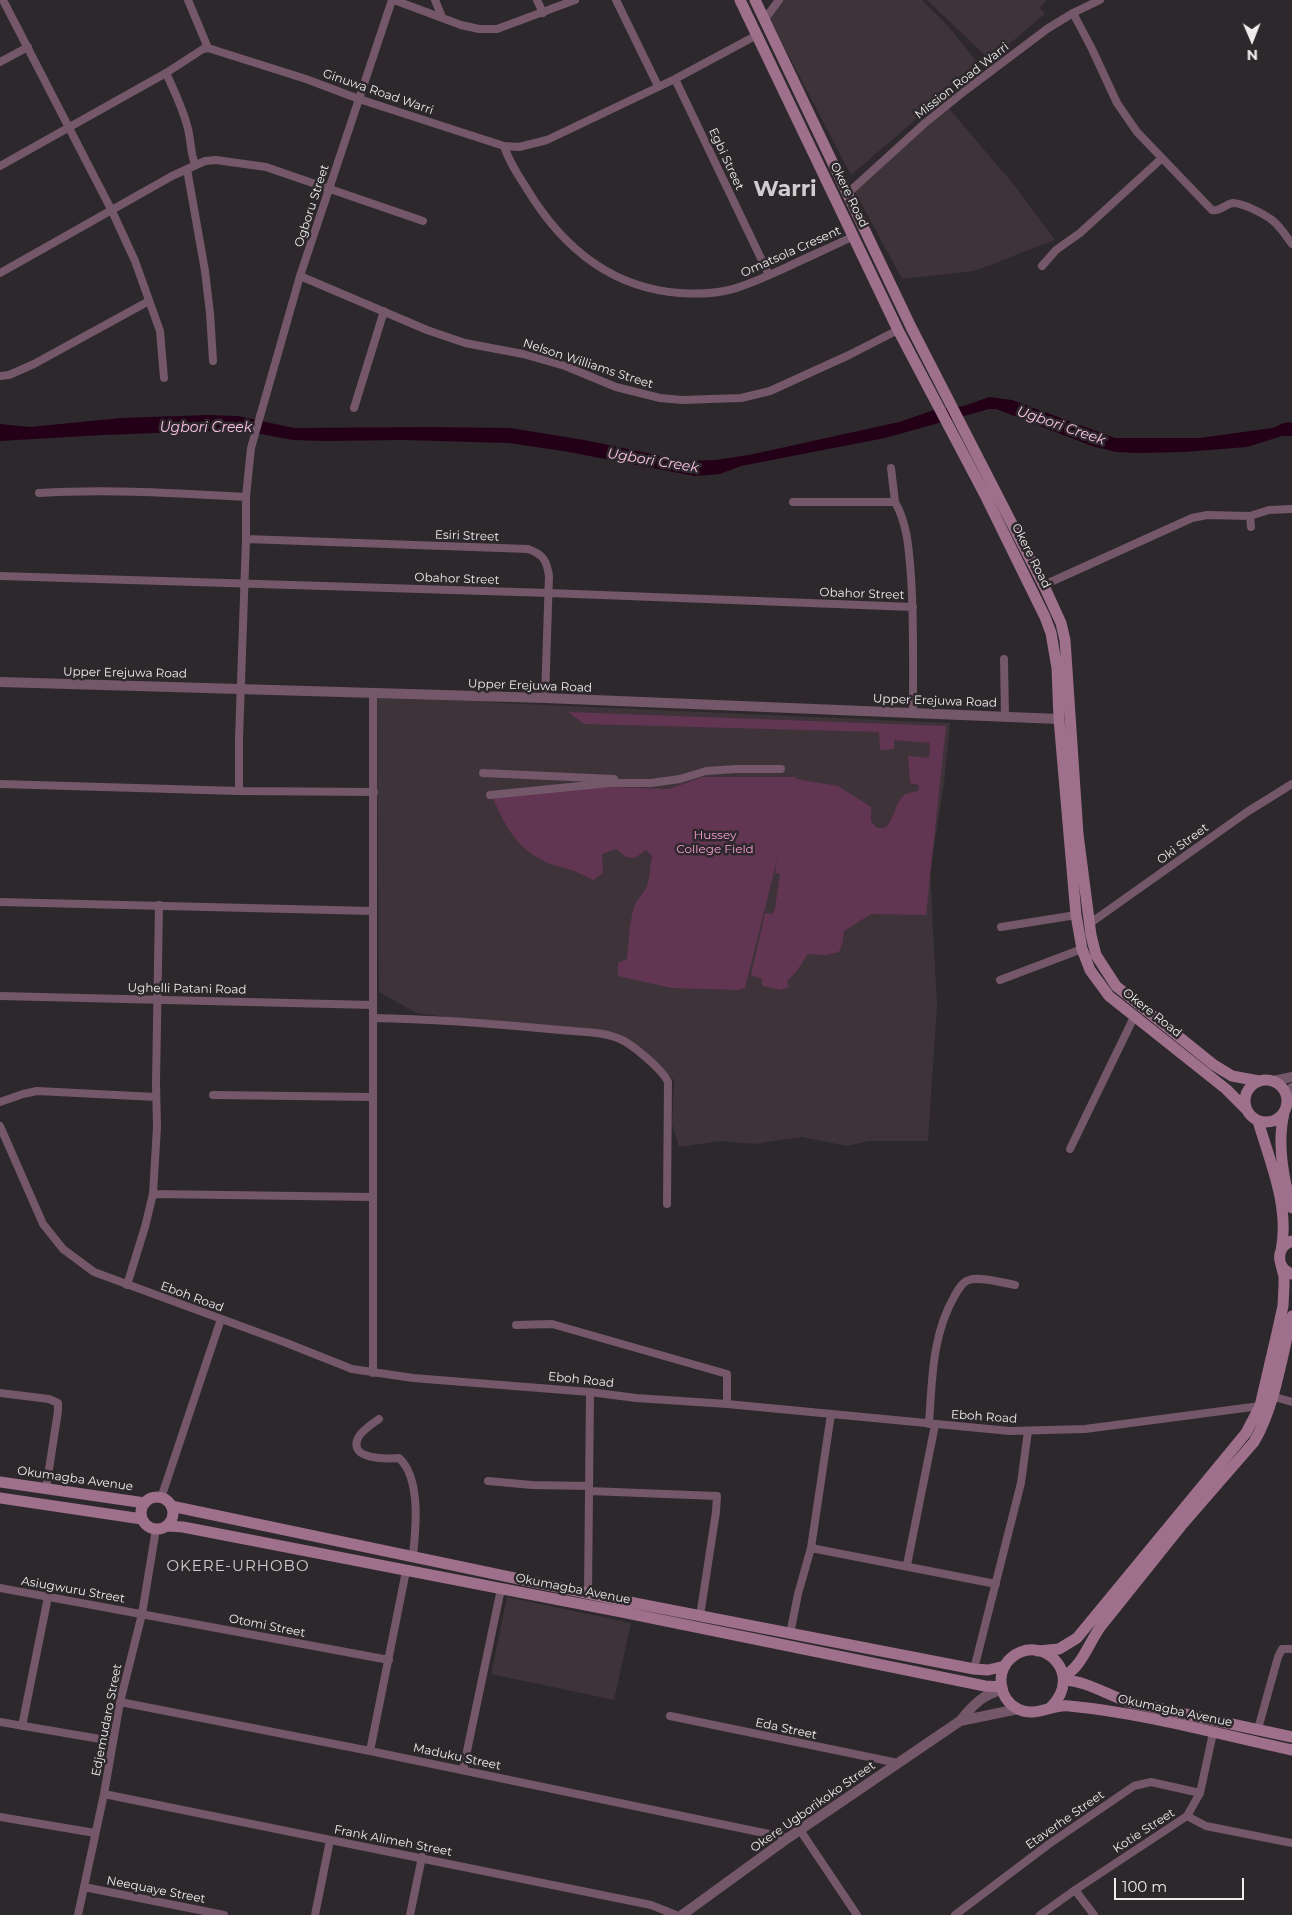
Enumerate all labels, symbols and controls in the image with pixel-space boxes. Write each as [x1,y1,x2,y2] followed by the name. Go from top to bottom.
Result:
[1227,15,1277,65] north arrow
[912,40,1012,122] street label: Mission Road Warri
[1246,46,1258,64] text: N
[321,66,435,118] street label: Ginuwa Road Warri
[705,126,747,192] street label: Egbi Street
[827,160,871,230] street label: Okere Road
[292,163,332,249] street label: Ogboru Street
[753,177,817,203] district label: Warri
[739,223,843,281] street label: Omatsola Cresent
[521,336,655,392] street label: Nelson Williams Street
[1015,403,1107,449] water label: Ugbori Creek
[160,420,252,436] water label: Ugbori Creek
[606,445,700,477] water label: Ugbori Creek
[1009,521,1053,591] street label: Okere Road
[435,528,499,544] street label: Esiri Street
[414,570,500,588] street label: Obahor Street
[819,585,905,603] street label: Obahor Street
[63,665,187,681] street label: Upper Erejuwa Road
[468,677,592,695] street label: Upper Erejuwa Road
[873,692,997,710] street label: Upper Erejuwa Road
[1155,821,1211,867] street label: Oki Street
[676,828,754,856] park label: Hussey College Field
[127,981,247,997] street label: Ughelli Patani Road
[1120,986,1184,1040] street label: Okere Road
[158,1279,226,1315] street label: Eboh Road
[547,1369,615,1391] street label: Eboh Road
[950,1408,1018,1426] street label: Eboh Road
[16,1464,134,1494] street label: Okumagba Avenue
[165,1558,311,1576] district label: OKERE-URHOBO
[514,1571,632,1607] street label: Okumagba Avenue
[20,1574,126,1606] street label: Asiugwuru Street
[227,1612,307,1640] street label: Otomi Street
[89,1663,125,1777] street label: Edjemudaro Street
[1116,1692,1234,1730] street label: Okumagba Avenue
[754,1715,818,1743] street label: Eda Street
[412,1741,502,1773] street label: Maduku Street
[748,1758,878,1856] street label: Okere Ugborikoko Street
[1023,1788,1107,1852] street label: Etaverhe Street
[1110,1806,1178,1856] street label: Kotie Street
[333,1822,453,1860] street label: Frank Alimeh Street
[1117,1868,1247,1900] scale bar
[105,1873,207,1907] street label: Neequaye Street
[1122,1877,1167,1896] text: 100 m

